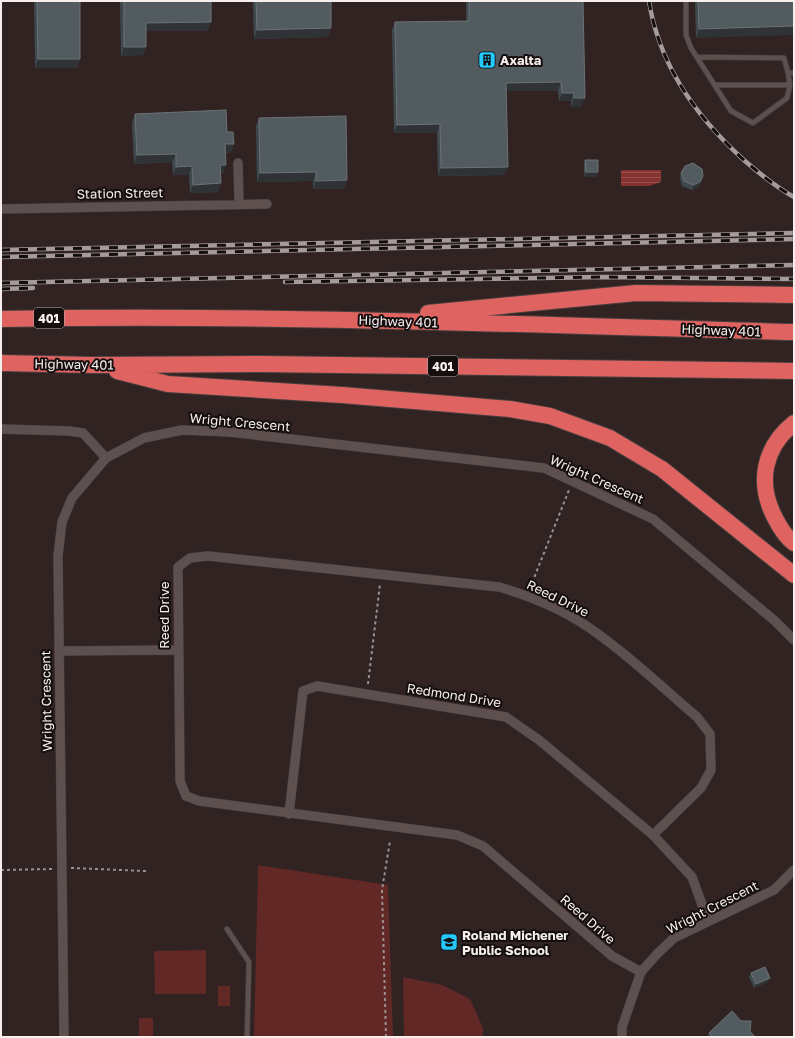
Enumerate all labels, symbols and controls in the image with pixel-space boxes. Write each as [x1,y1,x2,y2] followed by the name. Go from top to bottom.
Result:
[477,50,497,70] building icon: Axalta
[500,52,542,68] place label: Axalta
[77,184,163,202] street label: Station Street
[34,308,64,328] road number: 401
[358,312,438,330] street label: Highway 401
[681,321,761,339] street label: Highway 401
[34,355,114,373] street label: Highway 401
[428,356,458,376] road number: 401
[189,410,291,434] street label: Wright Crescent
[548,451,646,507] street label: Wright Crescent
[524,576,592,620] street label: Reed Drive
[156,581,172,649] street label: Reed Drive
[37,650,55,752] street label: Wright Crescent
[406,680,502,710] street label: Redmond Drive
[663,877,761,937] street label: Wright Crescent
[557,891,619,947] street label: Reed Drive
[462,927,568,958] place label: Roland Michener Public School
[439,932,459,952] school or university icon: Roland Michener Public School

